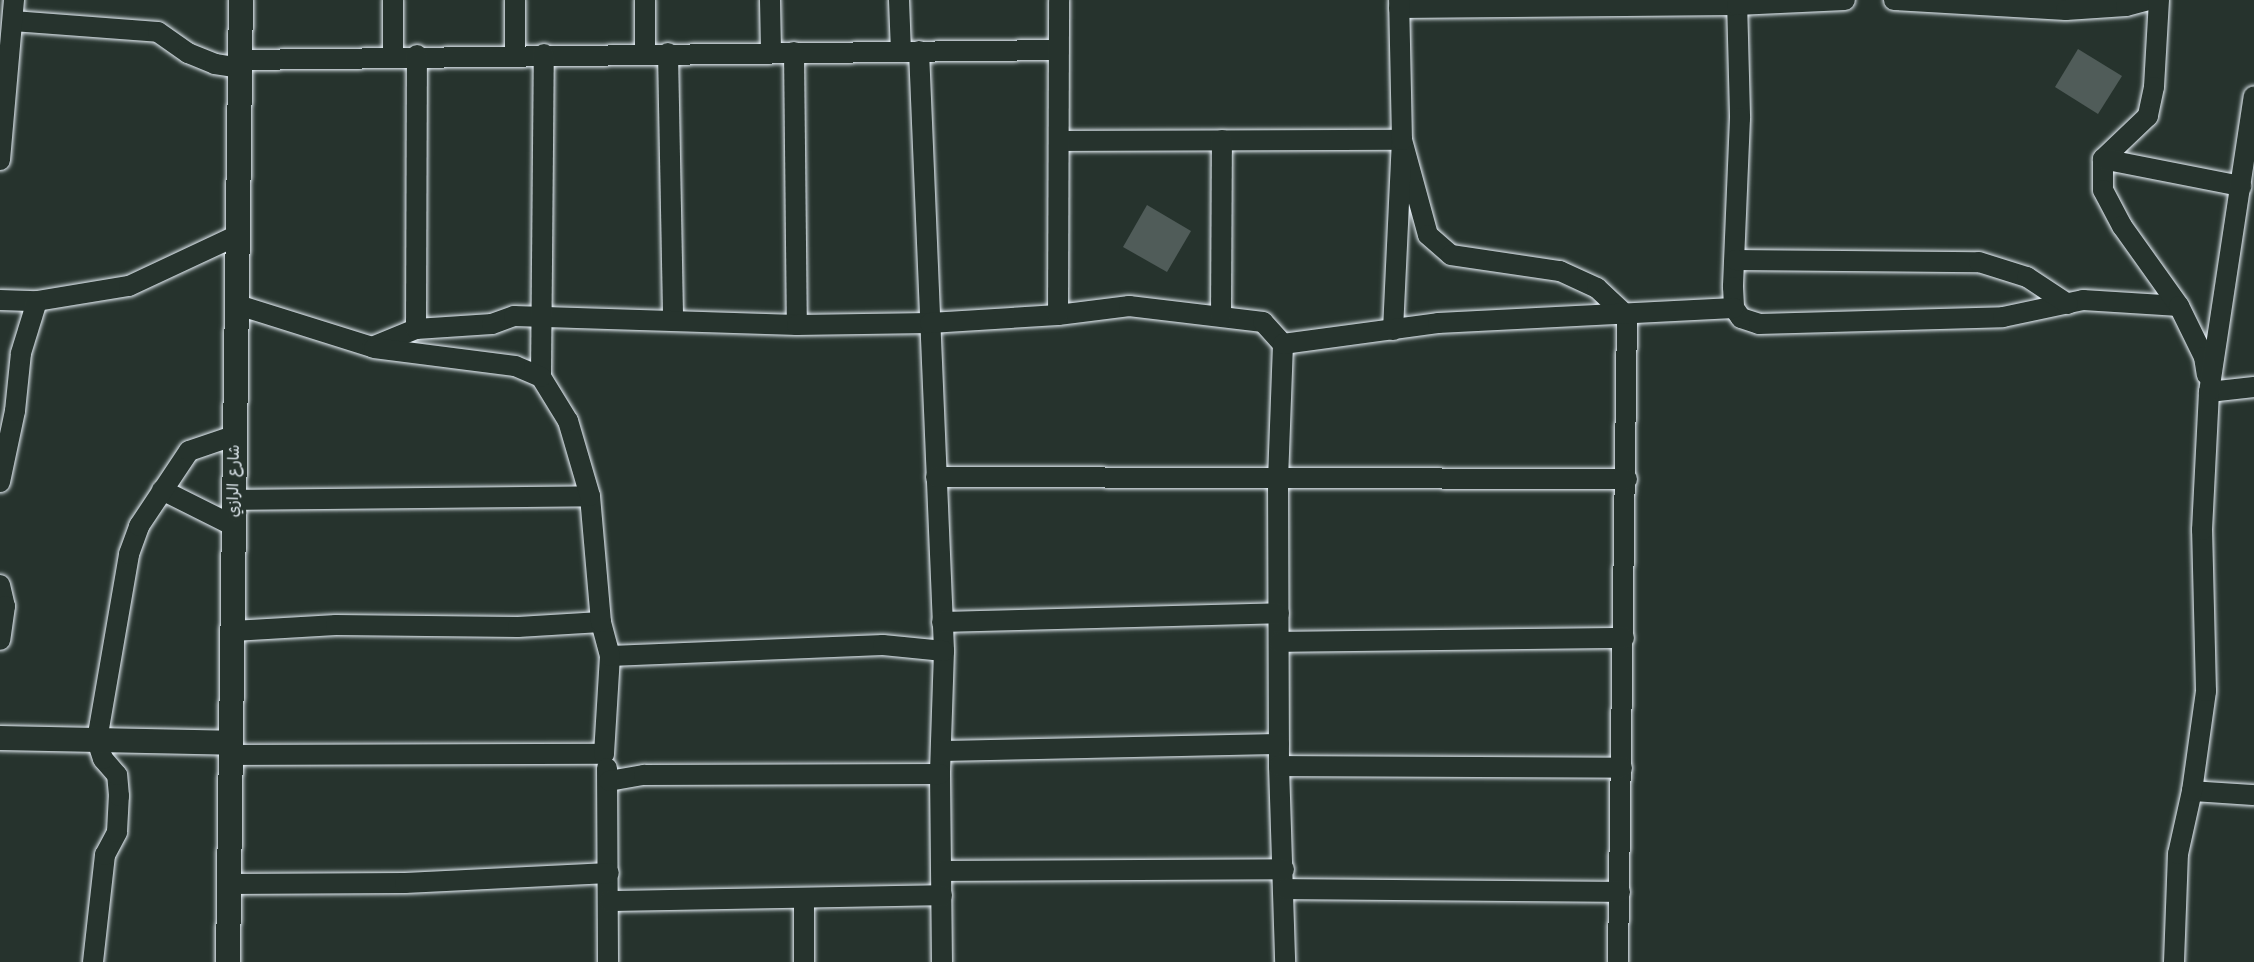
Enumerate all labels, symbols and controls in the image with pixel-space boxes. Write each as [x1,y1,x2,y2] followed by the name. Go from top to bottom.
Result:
[225,445,245,517] street label: شارع الرازي

